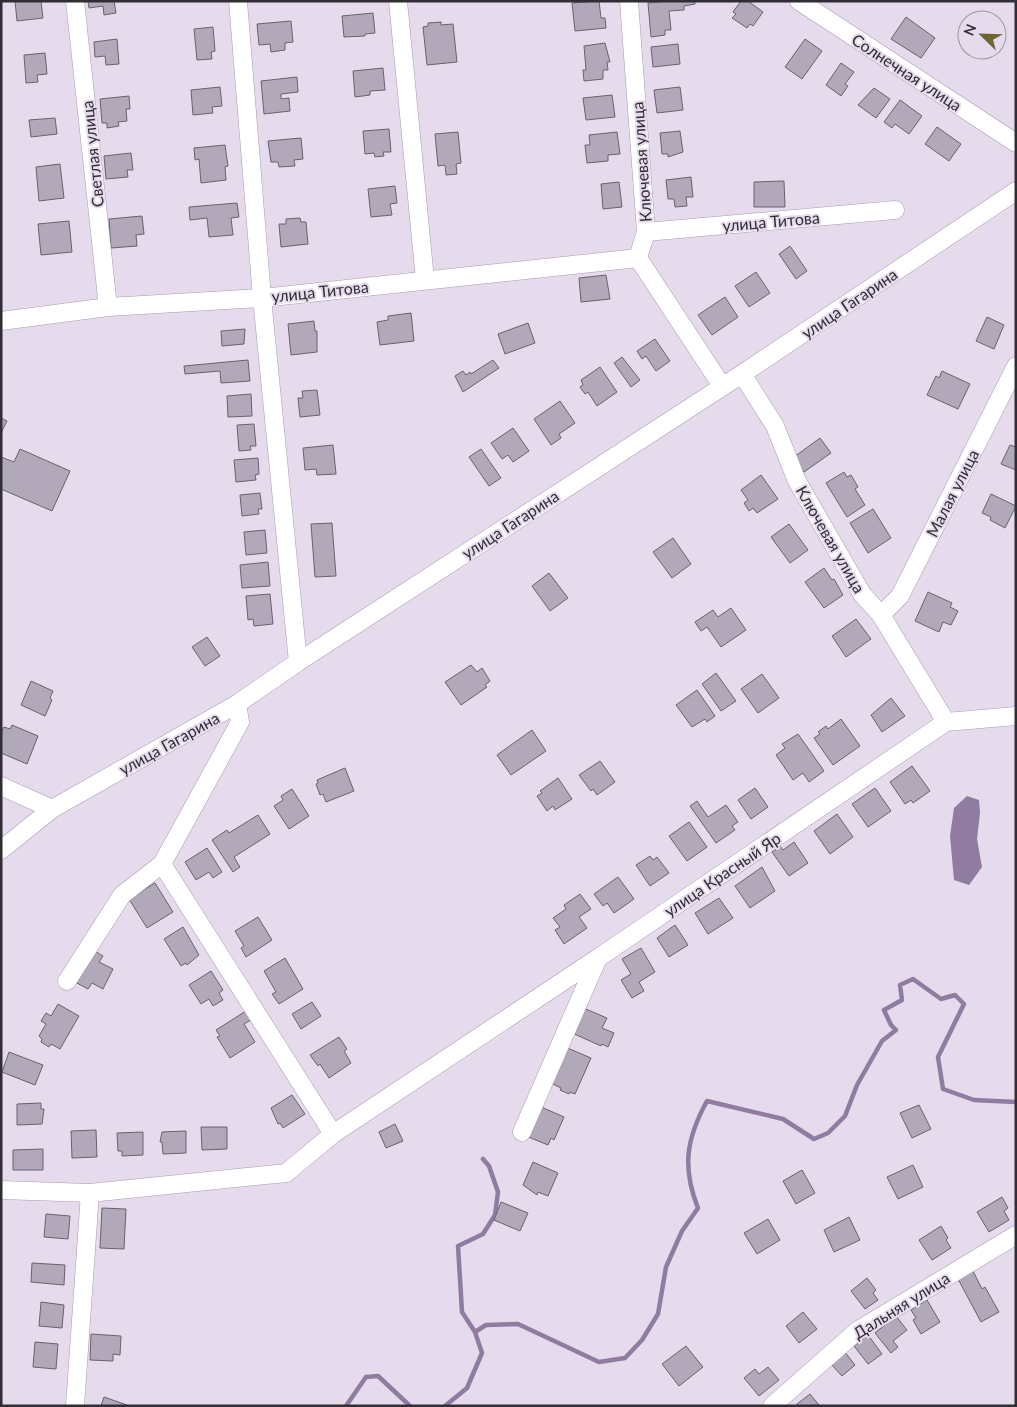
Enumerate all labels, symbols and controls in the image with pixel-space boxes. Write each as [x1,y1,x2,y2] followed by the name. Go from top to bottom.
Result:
[957,10,1007,60] north arrow
[960,21,980,38] text: N
[849,29,965,115] street label: Солнечная улица
[77,100,107,208] street label: Светлая улица
[627,101,655,223] street label: Ключевая улица
[722,207,820,235] street label: улица Титова
[797,264,901,342] street label: улица Гагарина
[271,276,369,306] street label: улица Титова
[922,446,982,540] street label: Малая улица
[793,482,869,596] street label: Ключевая улица
[458,486,562,562] street label: улица Гагарина
[116,708,222,778] street label: улица Гагарина
[660,828,784,920] street label: улица Красный Яр
[849,1268,953,1342] street label: Дальняя улица

